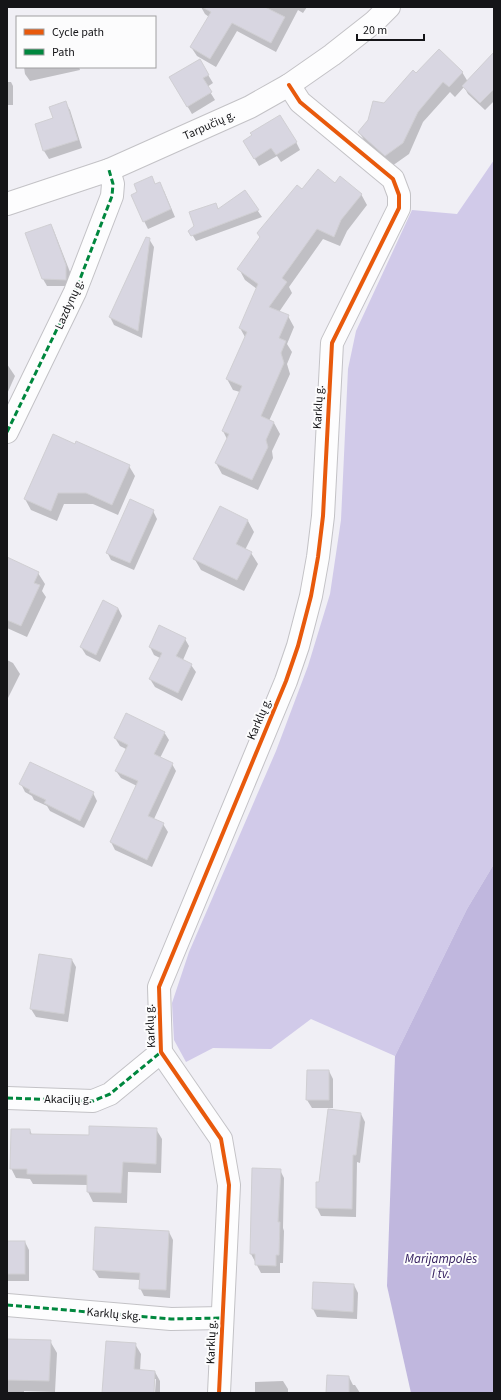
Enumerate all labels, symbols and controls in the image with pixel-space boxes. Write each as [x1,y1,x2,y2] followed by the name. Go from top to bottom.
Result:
[16,16,156,68] legend
[357,16,424,42] scale bar
[363,22,387,39] text: 20 m
[52,24,104,41] text: Cycle path
[52,44,75,61] text: Path
[180,106,238,144] street label: Tarpučių g.
[51,276,88,332] street label: Lazdynų g.
[309,385,328,430] street label: Karklų g.
[243,696,276,743] street label: Karklų g.
[141,1003,160,1048] street label: Karklų g.
[44,1091,92,1108] street label: Akacijų g.
[405,1250,477,1283] water label: Marijampolės I tv.
[86,1304,142,1325] street label: Karklų skg.
[202,1320,221,1364] street label: Karklų g.

